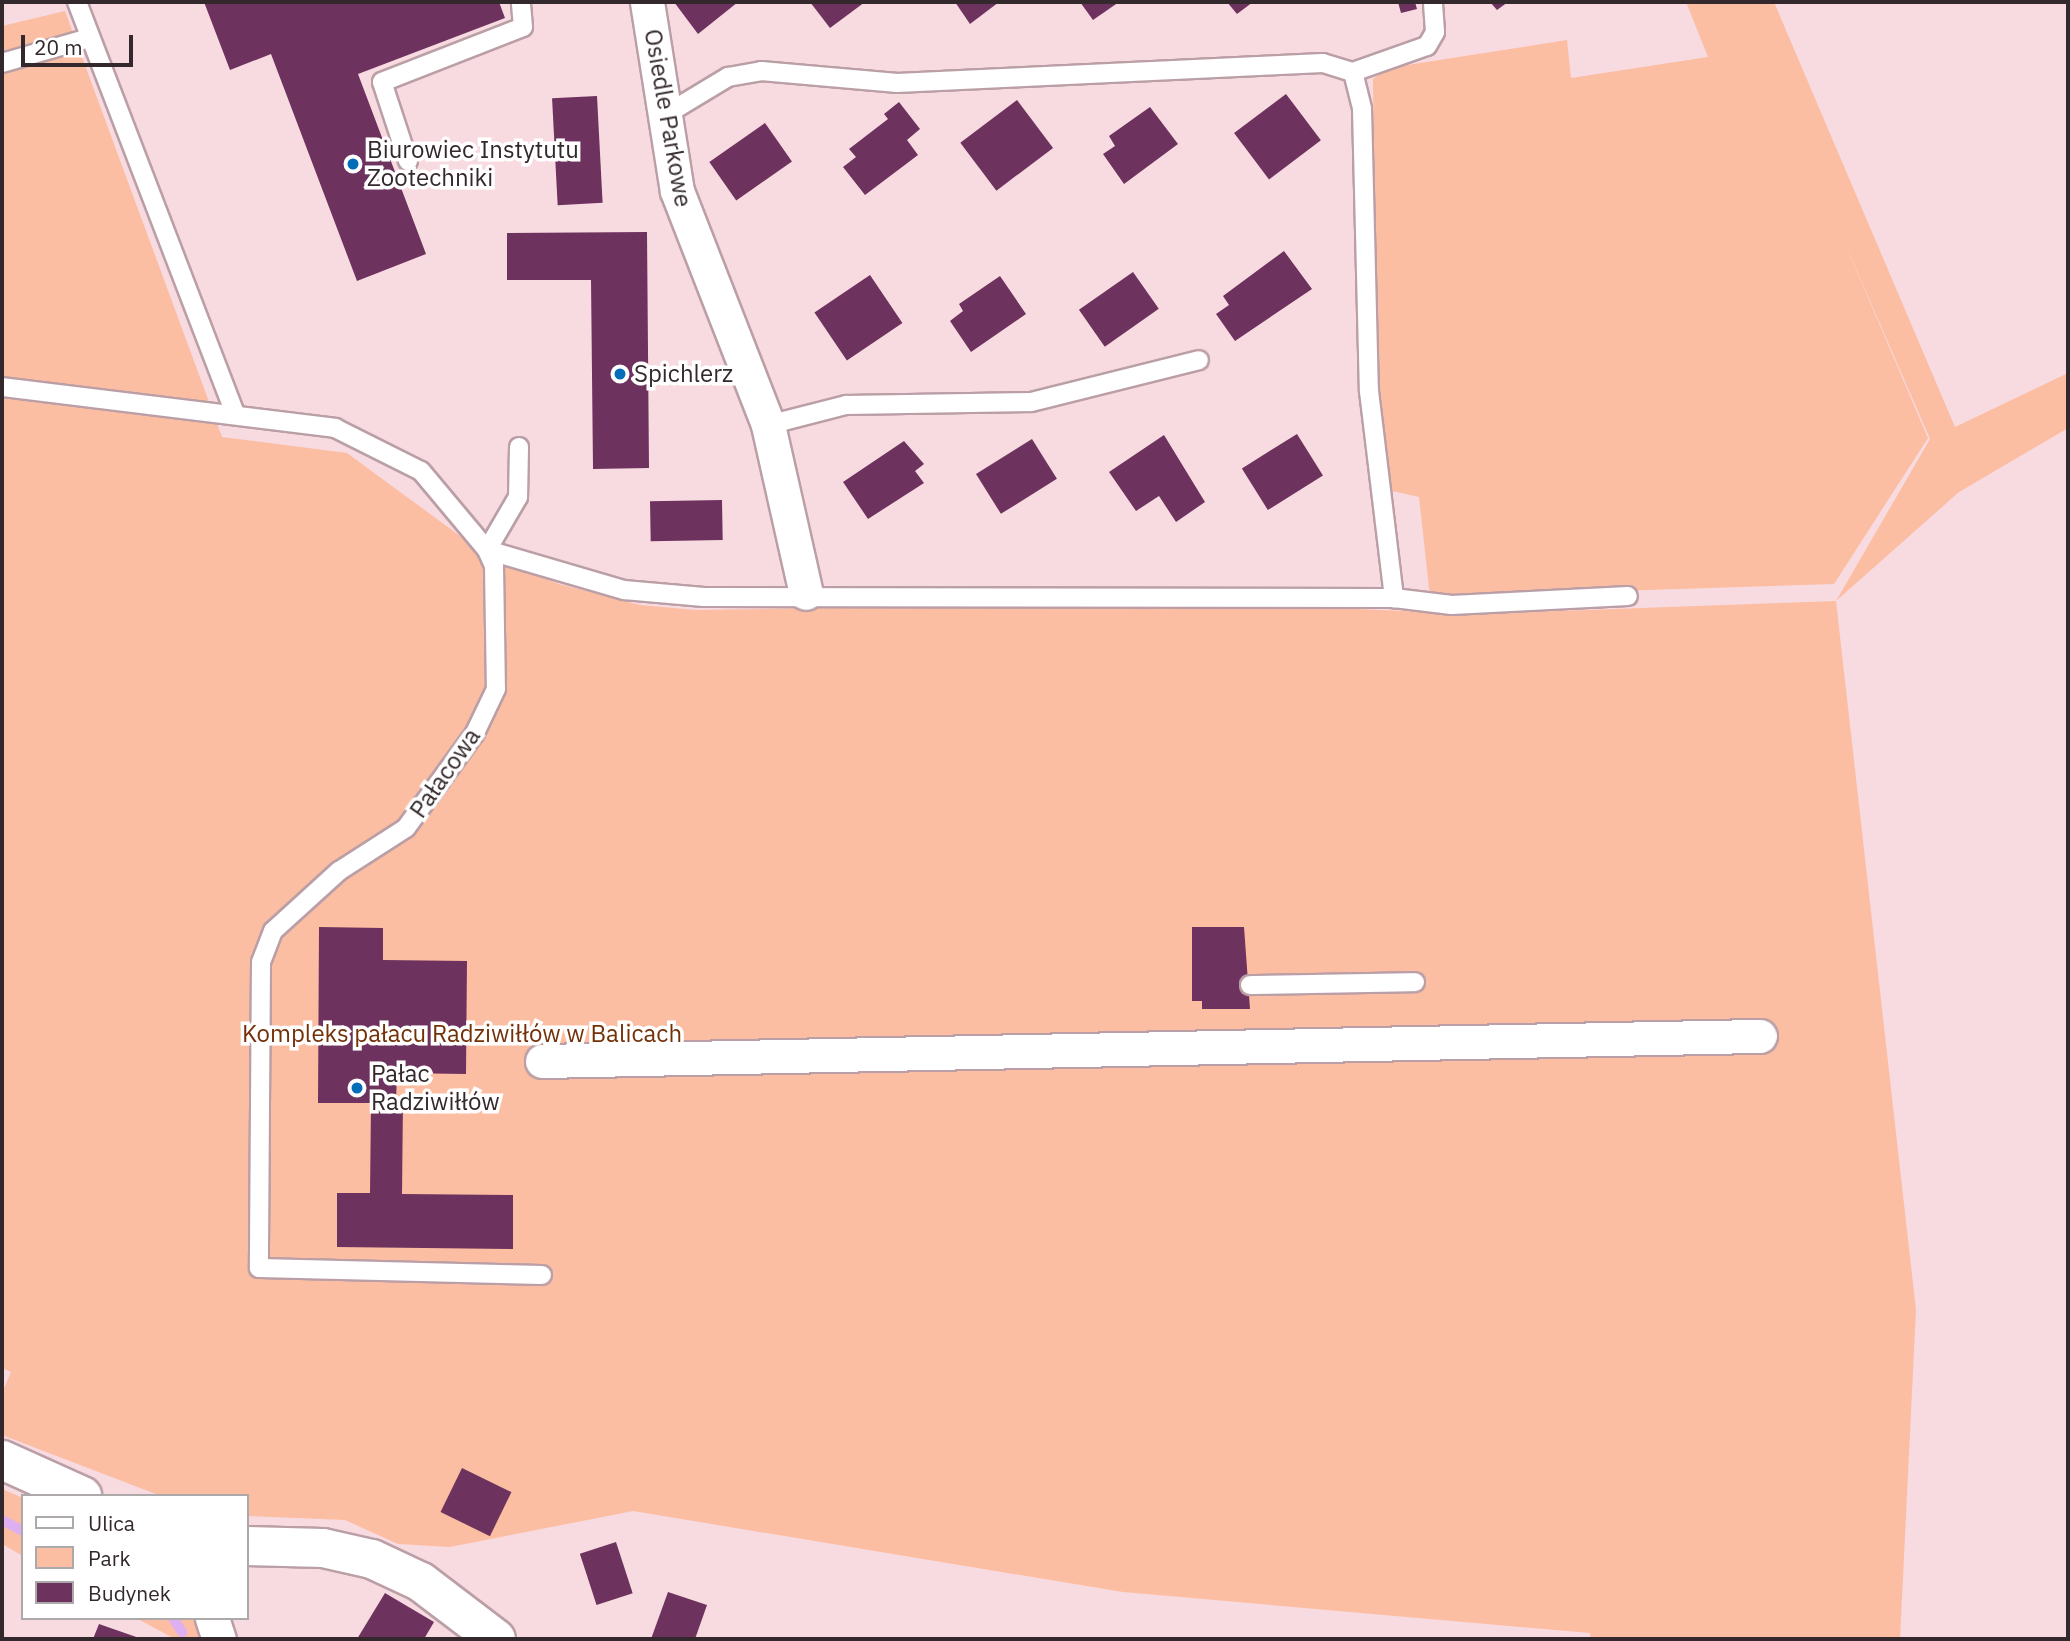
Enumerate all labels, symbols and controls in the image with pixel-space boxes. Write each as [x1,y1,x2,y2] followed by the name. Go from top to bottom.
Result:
[24,21,136,65] scale bar
[638,27,698,209] street label: Osiedle Parkowe
[34,33,83,61] text: 20 m
[367,136,579,192] place label: Biurowiec Instytutu Zootechniki
[345,156,361,172] marker: Biurowiec Instytutu Zootechniki
[634,360,733,388] place label: Spichlerz
[612,366,628,382] marker: Spichlerz
[404,723,486,823] street label: Pałacowa
[242,1020,682,1048] park label: Kompleks pałacu Radziwiłłów w Balicach
[371,1060,500,1116] place label: Pałac Radziwiłłów
[349,1080,365,1096] marker: Pałac Radziwiłłów
[21,1494,248,1620] legend
[88,1509,135,1537] text: Ulica
[88,1544,131,1572] text: Park
[88,1579,171,1607] text: Budynek

